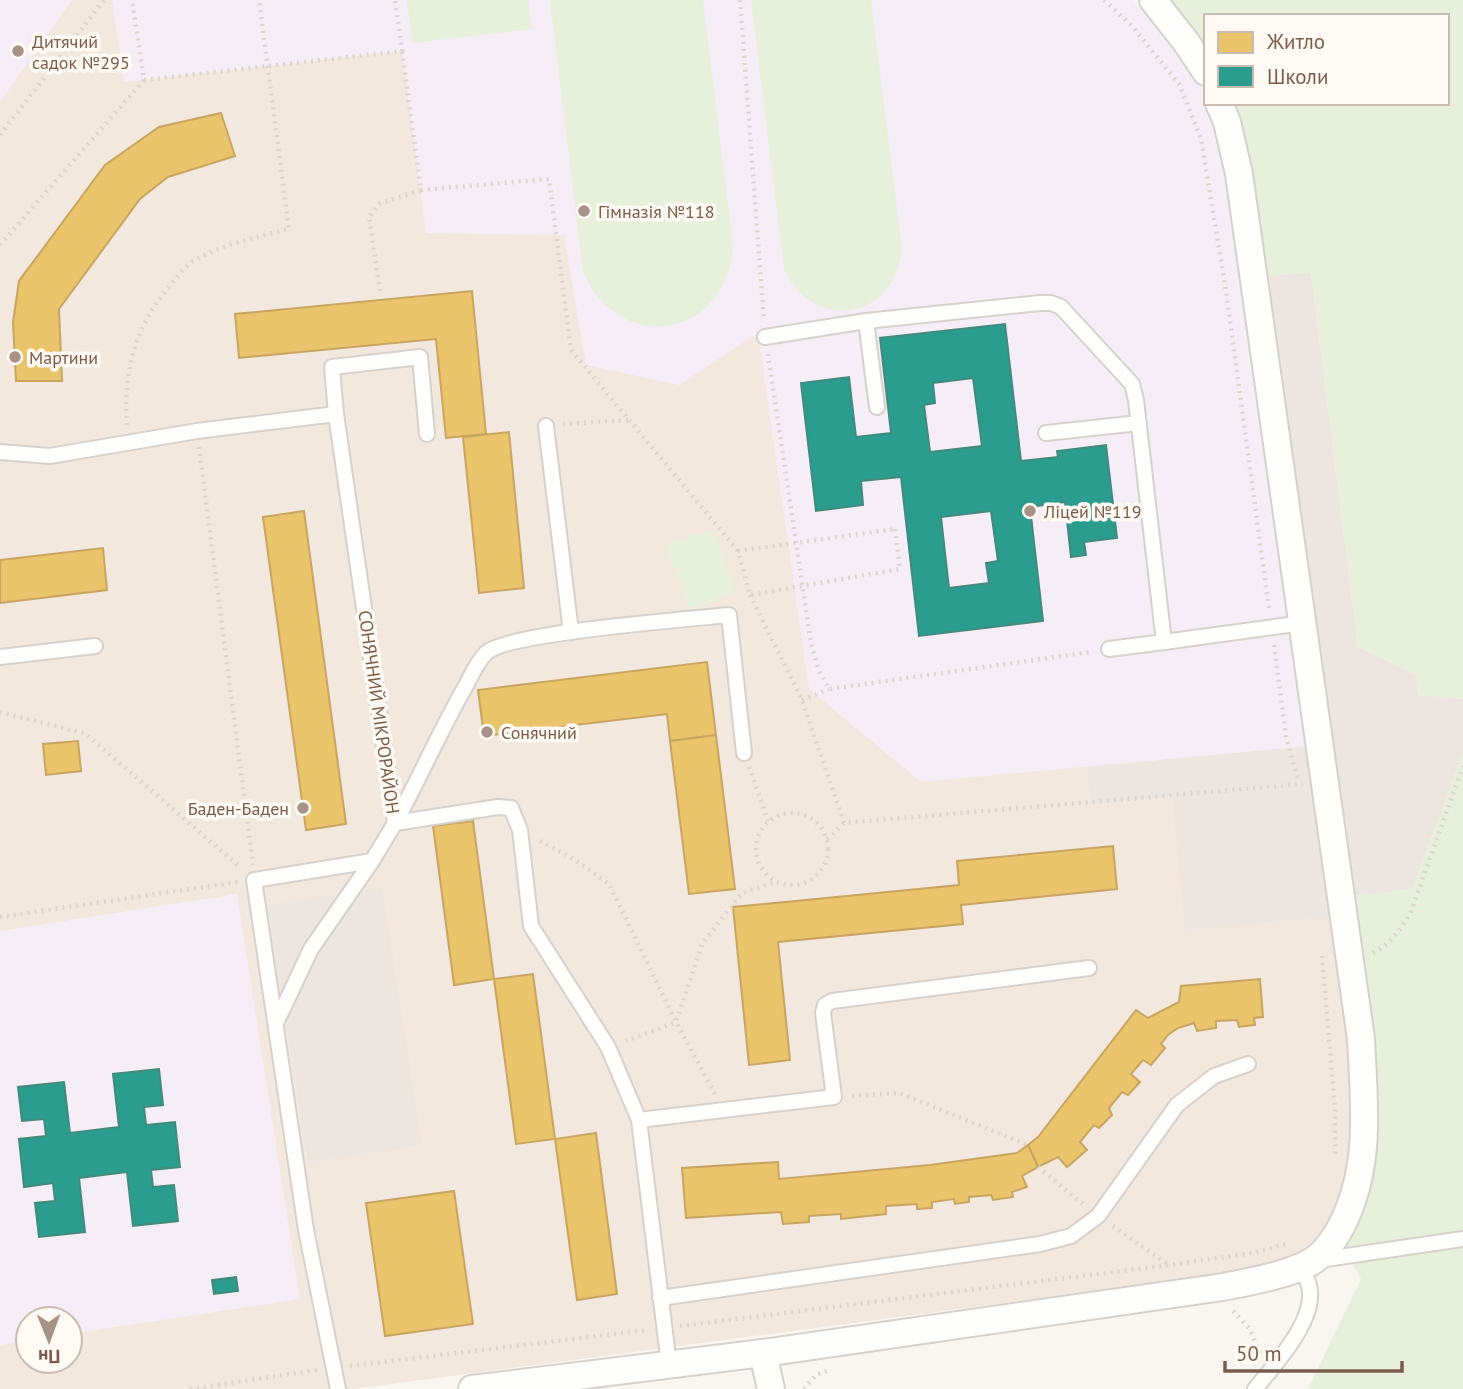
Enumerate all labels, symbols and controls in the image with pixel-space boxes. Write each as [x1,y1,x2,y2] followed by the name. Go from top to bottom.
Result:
[1204,14,1449,105] legend
[1266,28,1325,55] text: Житло
[32,30,130,74] place label: Дитячий садок №295
[10,43,26,59] marker: Дитячий садок №295
[1267,63,1328,90] text: Школи
[598,200,715,223] place label: Гімназія №118
[576,203,592,219] marker: Гімназія №118
[29,346,98,369] place label: Мартини
[7,349,23,365] marker: Мартини
[1043,500,1142,523] place label: Ліцей №119
[1022,503,1038,519] marker: Ліцей №119
[353,609,405,815] street label: СОНЯЧНИЙ МІКРОРАЙОН
[501,721,577,744] place label: Сонячний
[479,724,495,740] marker: Сонячний
[188,797,289,820] place label: Баден-Баден
[295,800,311,816] marker: Баден-Баден
[14,1305,84,1375] north arrow
[1225,1330,1402,1374] scale bar
[1236,1340,1282,1367] text: 50 m
[38,1345,61,1369] text: Пн

